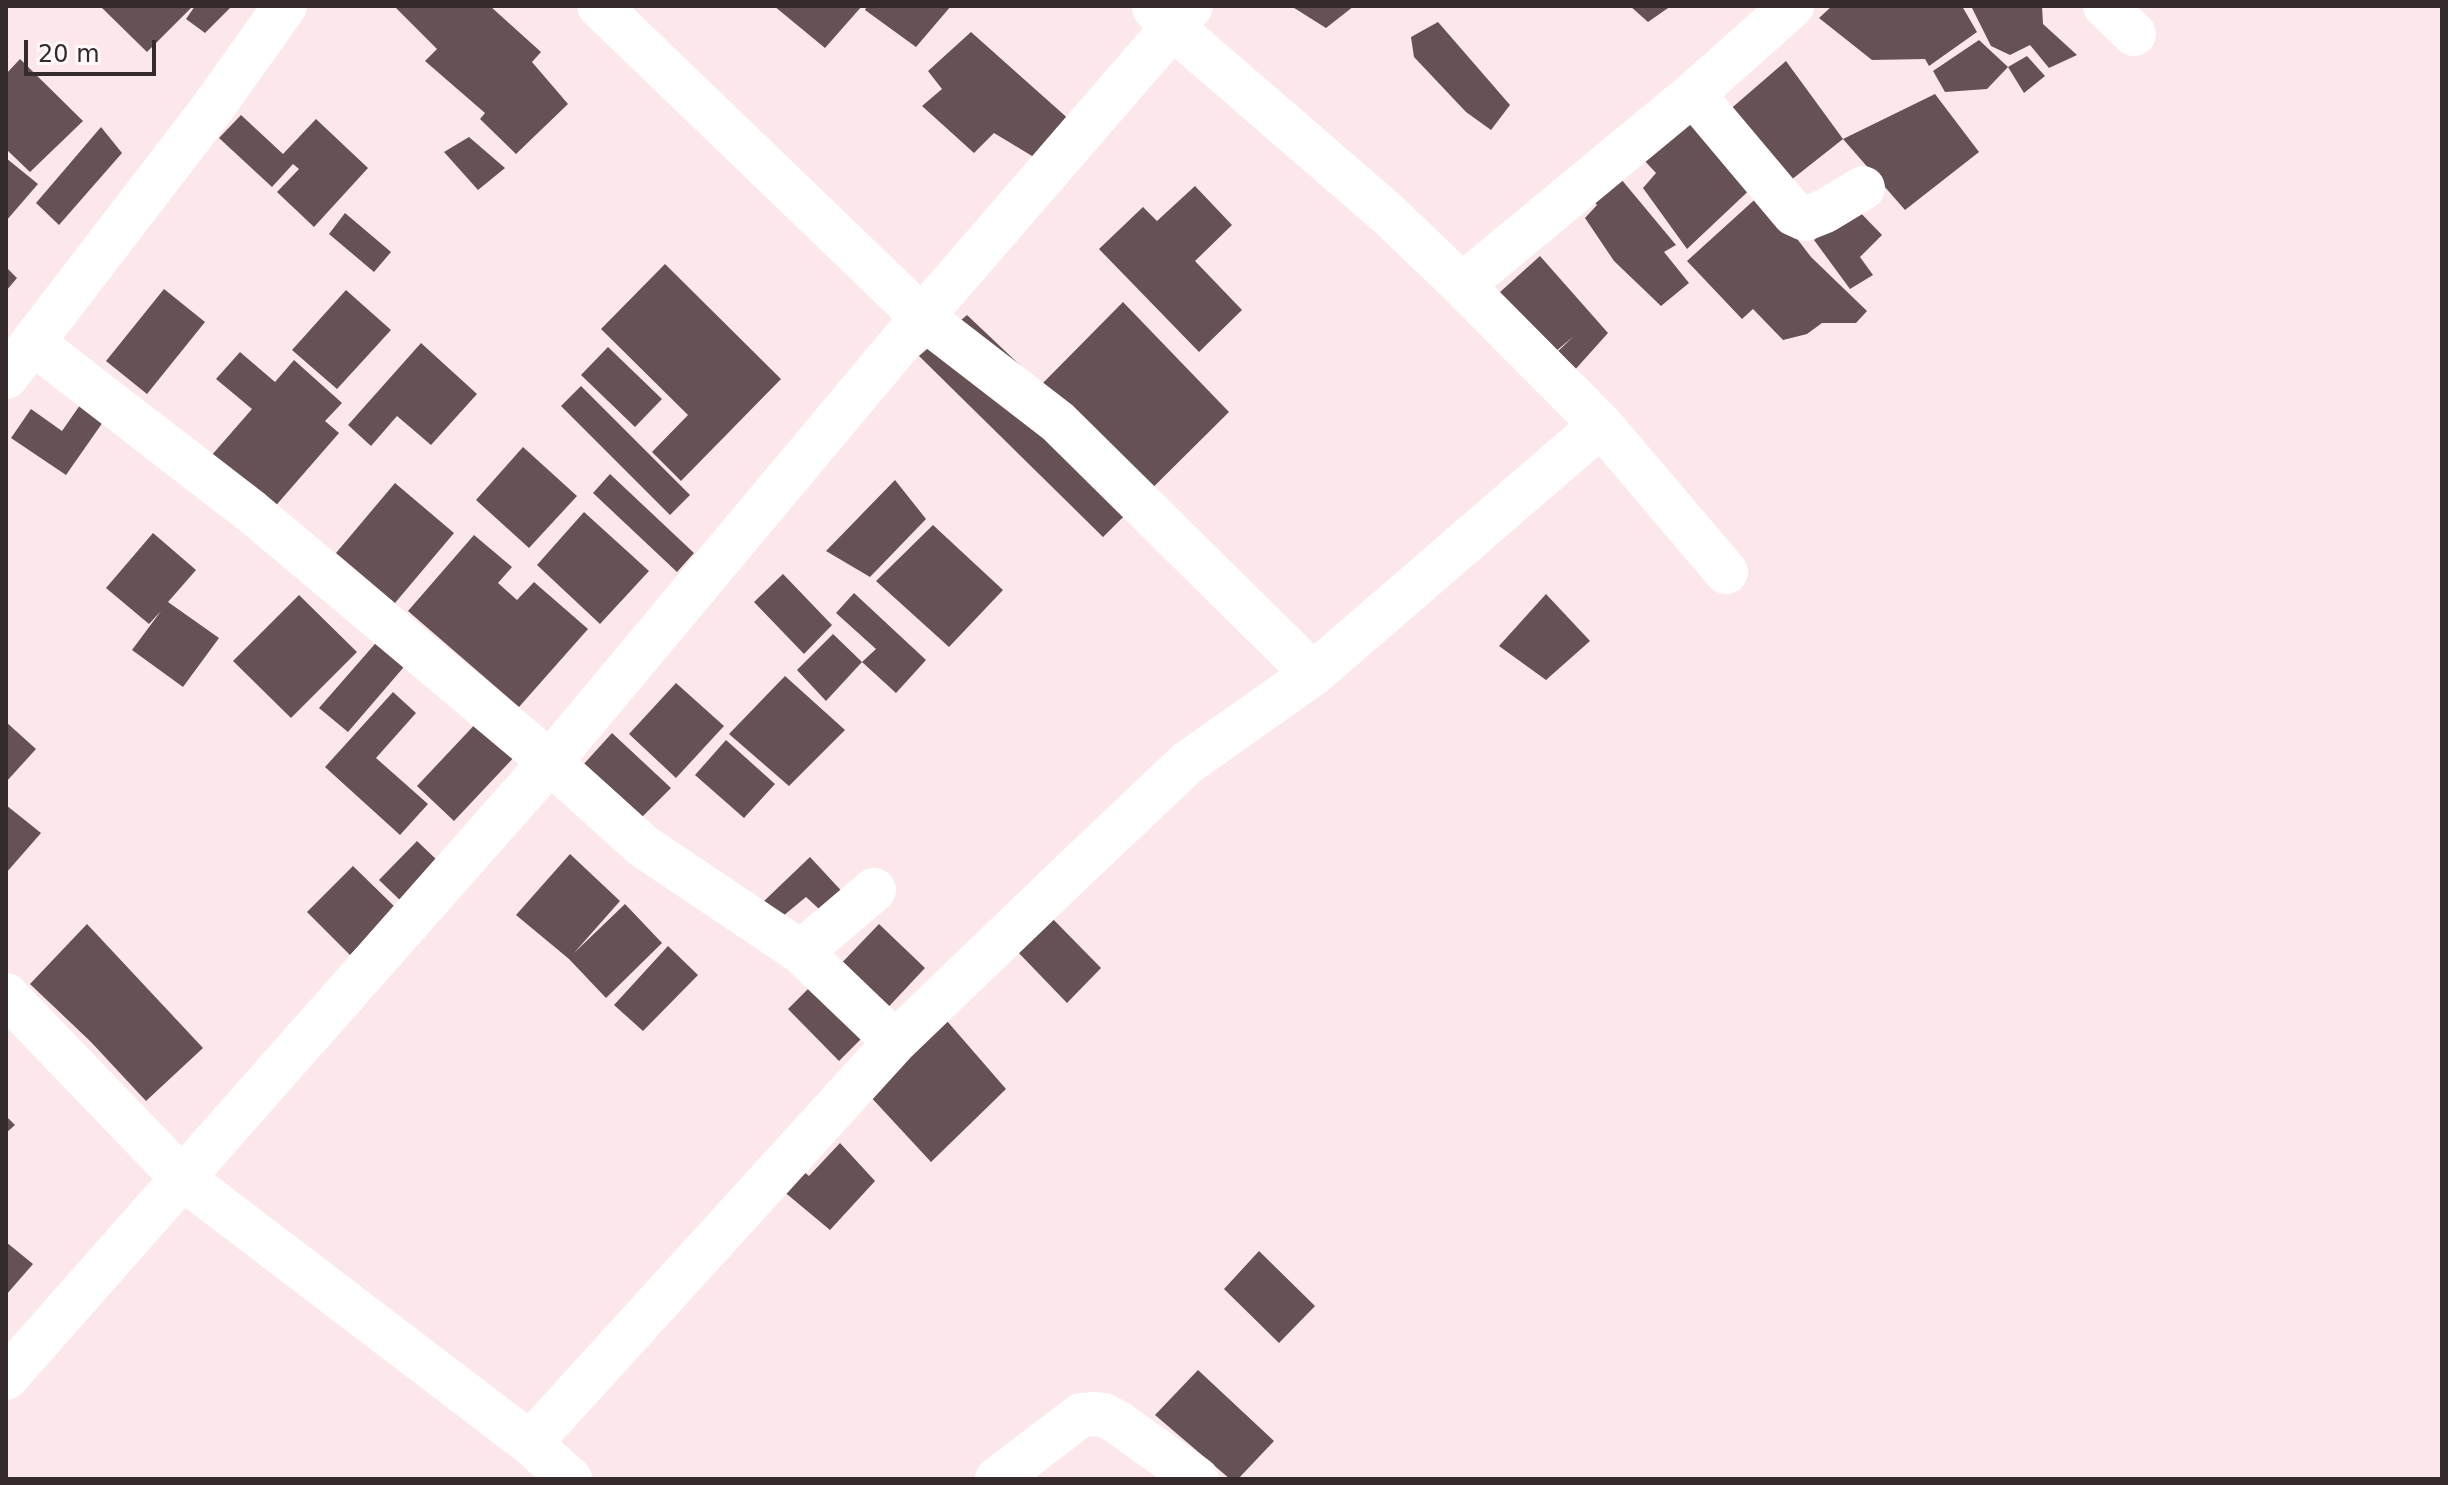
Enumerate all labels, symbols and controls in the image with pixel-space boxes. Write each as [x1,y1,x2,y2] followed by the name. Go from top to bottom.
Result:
[28,24,160,74] scale bar
[38,40,100,68] text: 20 m

